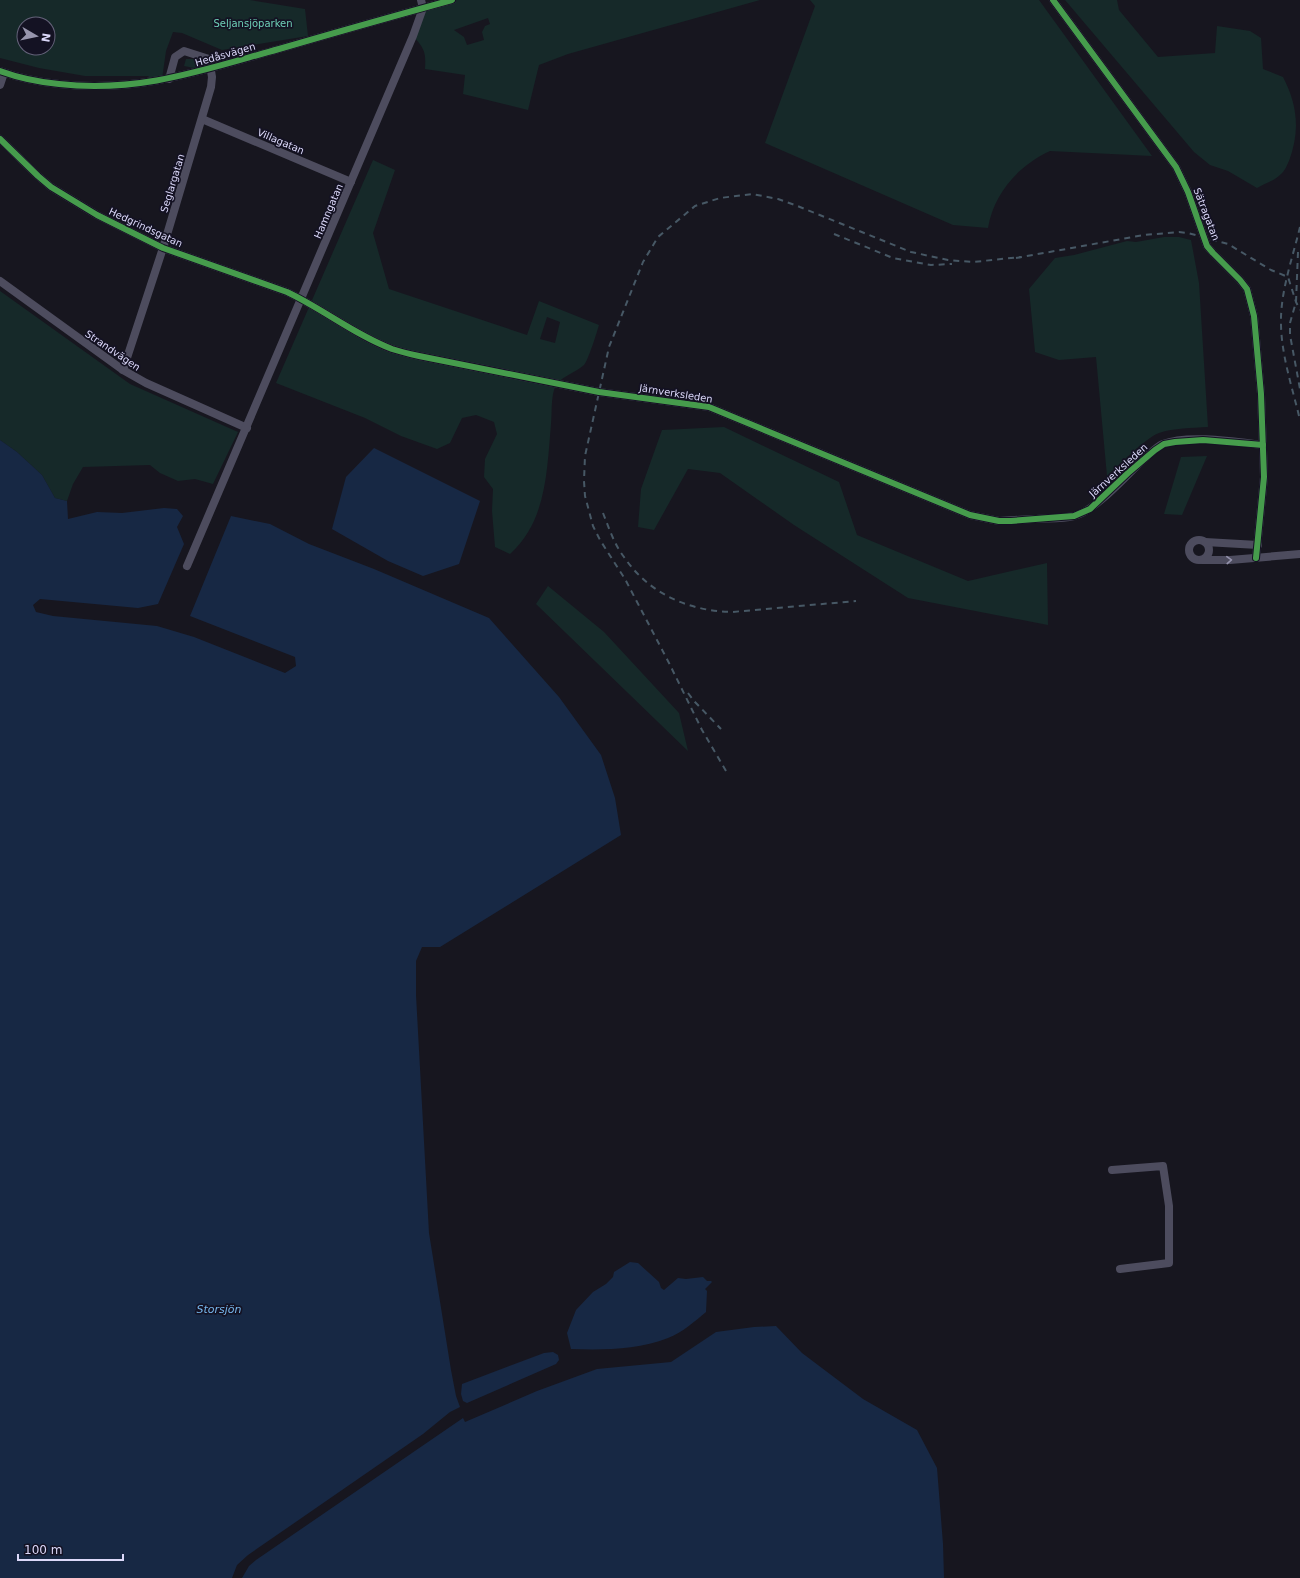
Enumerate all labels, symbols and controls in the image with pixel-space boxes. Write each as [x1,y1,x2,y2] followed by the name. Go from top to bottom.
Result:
[16,16,56,56] north arrow
[213,18,293,29] park label: Seljansjöparken
[38,32,53,43] text: N
[193,40,257,68] street label: Hedåsvägen
[256,127,306,156] street label: Villagatan
[158,153,187,214] street label: Seglargatan
[312,182,345,240] street label: Hamngatan
[1191,186,1222,242] street label: Sätragatan
[107,206,184,249] street label: Hedgrindsgatan
[83,328,142,373] street label: Strandvägen
[637,382,713,405] street label: Järnverksleden
[1086,441,1150,500] street label: Järnverksleden
[1226,555,1232,564] one-way arrow
[196,1303,242,1316] water label: Storsjön
[18,1536,123,1562] scale bar
[24,1543,62,1557] text: 100 m

